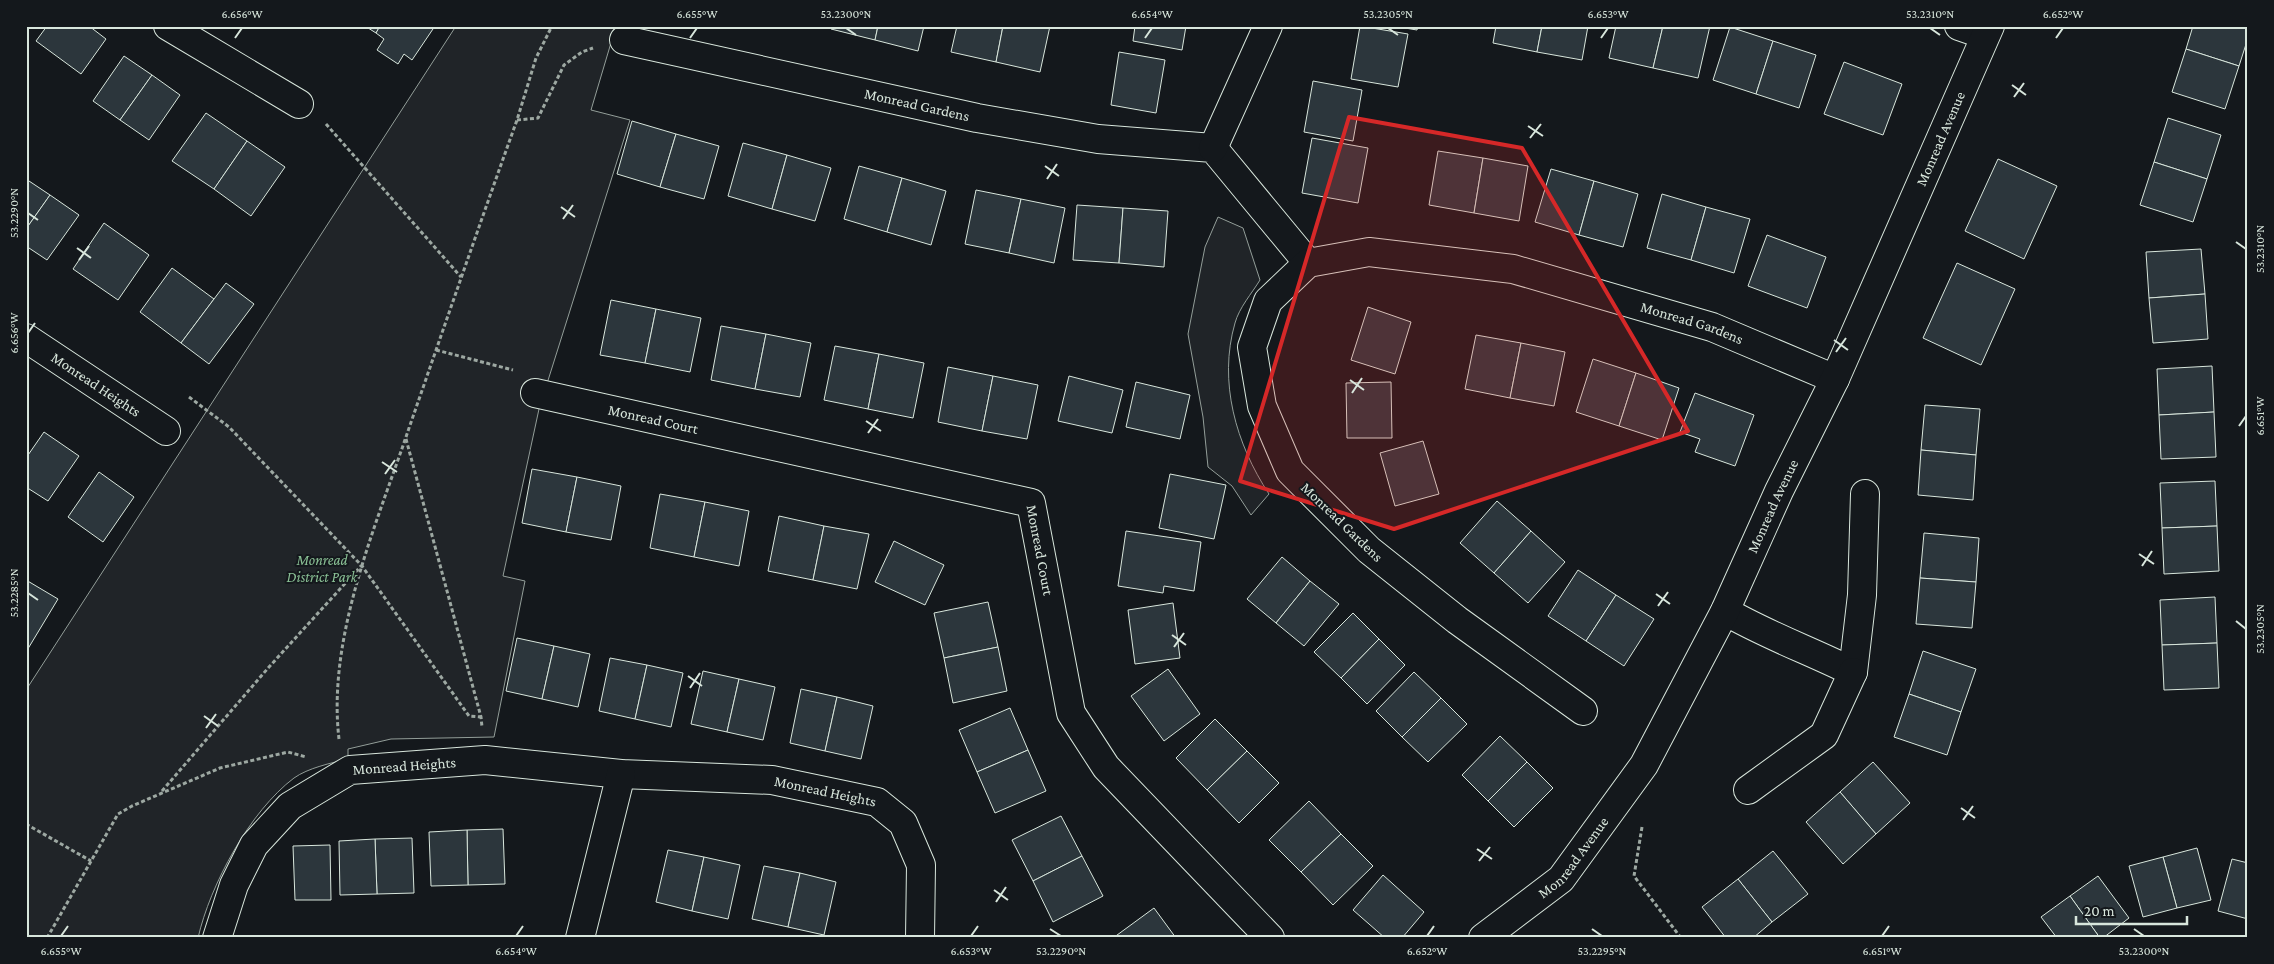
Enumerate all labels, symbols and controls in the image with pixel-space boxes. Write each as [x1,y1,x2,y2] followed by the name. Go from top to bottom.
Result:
[221,7,263,21] text: 6.656°W
[677,7,718,21] text: 6.655°W
[821,7,872,21] text: 53.2300°N
[1131,7,1173,21] text: 6.654°W
[1363,7,1413,21] text: 53.2305°N
[1588,7,1628,21] text: 6.653°W
[1906,7,1954,21] text: 53.2310°N
[2043,7,2083,21] text: 6.652°W
[863,85,971,124] street label: Monread Gardens
[1913,89,1968,188] street label: Monread Avenue
[7,188,21,238] text: 53.2290°N
[2253,225,2267,273] text: 53.2310°N
[1639,299,1746,347] street label: Monread Gardens
[7,312,21,354] text: 6.656°W
[48,349,144,420] street label: Monread Heights
[2253,396,2267,436] text: 6.651°W
[607,401,701,437] street label: Monread Court
[1744,456,1802,556] street label: Monread Avenue
[1298,479,1386,565] street label: Monread Gardens
[1024,504,1057,598] street label: Monread Court
[287,552,359,585] park label: Monread District Park
[7,568,21,618] text: 53.2285°N
[2253,604,2267,654] text: 53.2305°N
[352,754,457,778] street label: Monread Heights
[773,773,878,810] street label: Monread Heights
[1535,813,1612,901] street label: Monread Avenue
[2076,894,2188,926] scale bar
[2084,903,2115,919] text: 20 m
[41,944,82,958] text: 6.655°W
[495,944,537,958] text: 6.654°W
[951,944,991,958] text: 6.653°W
[1036,944,1086,958] text: 53.2290°N
[1407,944,1447,958] text: 6.652°W
[1578,944,1627,958] text: 53.2295°N
[1862,944,1902,958] text: 6.651°W
[2119,944,2170,958] text: 53.2300°N

